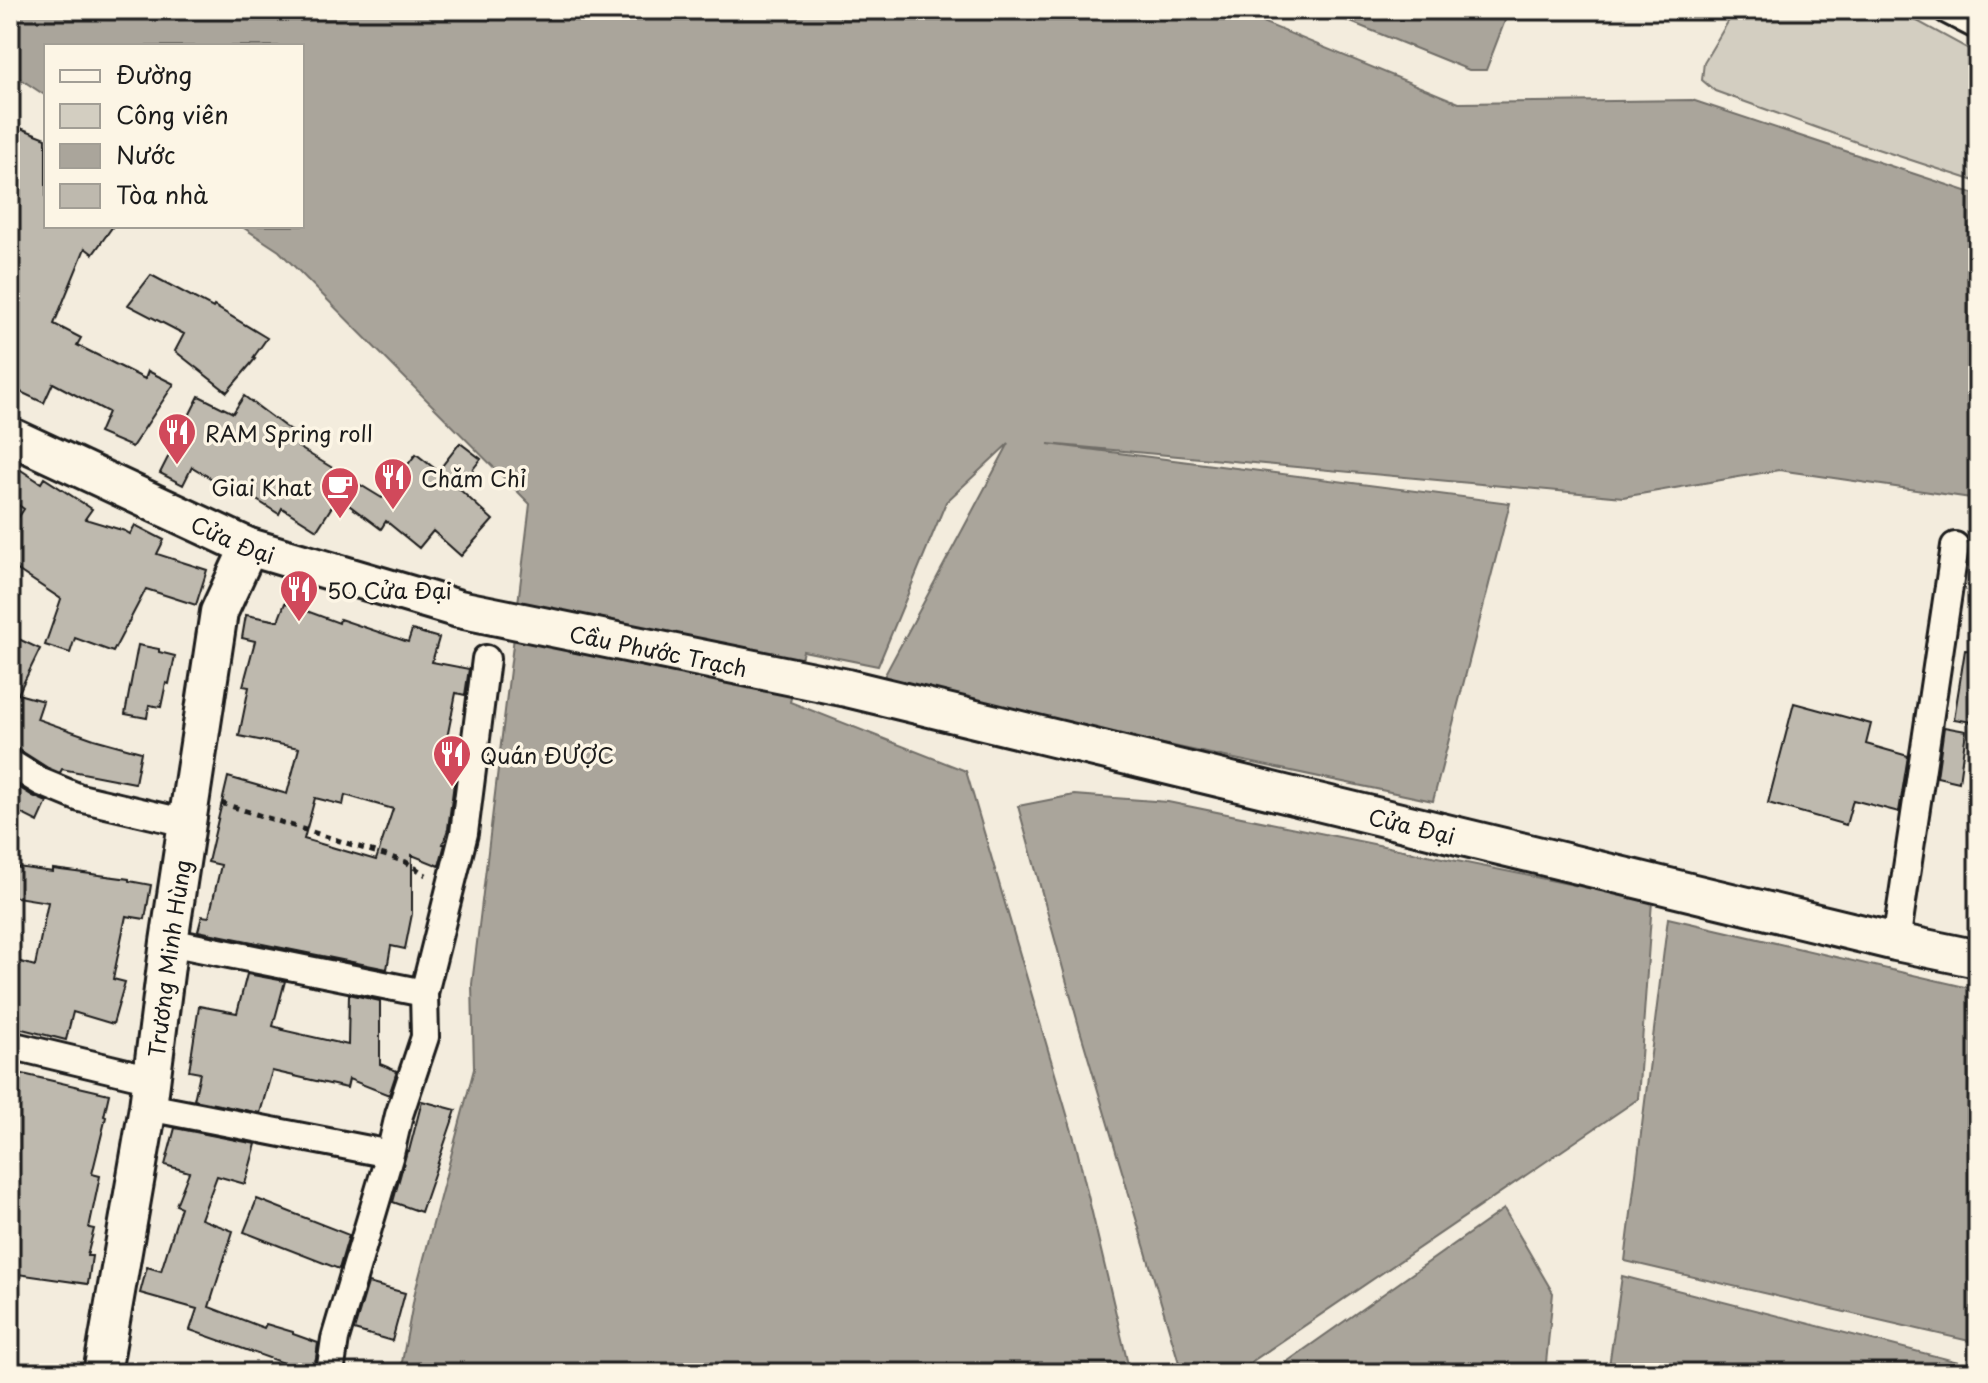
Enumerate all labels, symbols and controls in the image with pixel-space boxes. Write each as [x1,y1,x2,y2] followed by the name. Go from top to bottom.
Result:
[44,44,304,228] legend
[116,56,192,92] text: Đường
[116,96,229,132] text: Công viên
[116,136,175,172] text: Nước
[116,176,208,212] text: Tòa nhà
[156,411,198,466] restaurant icon: RAM Spring roll
[205,416,373,449] place label: RAM Spring roll
[372,456,414,511] restaurant icon: Chăm Chỉ
[421,461,526,494] place label: Chăm Chỉ
[319,465,361,520] cafe icon: Giai Khat
[211,470,312,503] place label: Giai Khat
[186,506,279,570] street label: Cửa Đại
[278,568,320,623] restaurant icon: 50 Cửa Đại
[327,573,452,606] place label: 50 Cửa Đại
[567,615,750,684] street label: Cầu Phước Trạch
[431,733,473,788] restaurant icon: Quán ĐƯỢC
[480,738,614,771] place label: Quán ĐƯỢC
[1365,798,1459,851] street label: Cửa Đại
[138,857,198,1059] street label: Trương Minh Hùng

